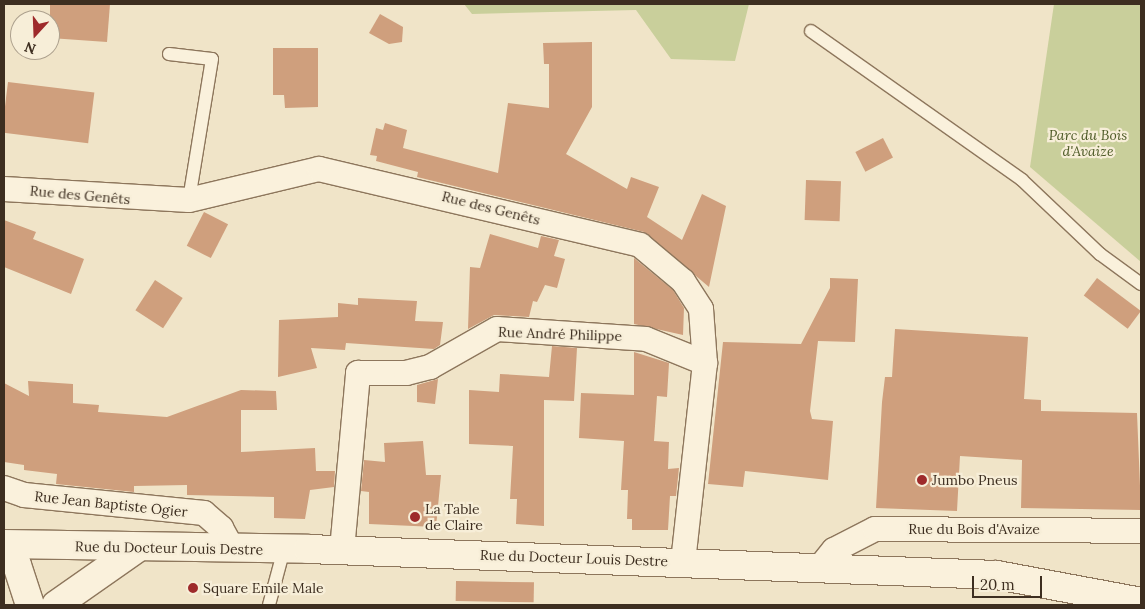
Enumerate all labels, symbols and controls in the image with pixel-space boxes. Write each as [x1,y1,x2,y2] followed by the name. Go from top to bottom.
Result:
[10,10,60,60] north arrow
[22,38,38,58] text: N
[1049,127,1127,160] park label: Parc du Bois d'Avaize
[29,182,131,208] street label: Rue des Genêts
[440,188,542,228] street label: Rue des Genêts
[498,323,622,345] street label: Rue André Philippe
[932,472,1018,488] place label: Jumbo Pneus
[916,474,928,486] marker: Jumbo Pneus
[34,488,188,520] street label: Rue Jean Baptiste Ogier
[425,501,483,534] place label: La Table de Claire
[409,511,421,523] marker: La Table de Claire
[908,521,1040,537] street label: Rue du Bois d'Avaize
[75,538,263,558] street label: Rue du Docteur Louis Destre
[480,546,668,570] street label: Rue du Docteur Louis Destre
[975,566,1045,598] scale bar
[980,575,1015,594] text: 20 m
[203,580,324,596] place label: Square Emile Male
[187,582,199,594] marker: Square Emile Male

